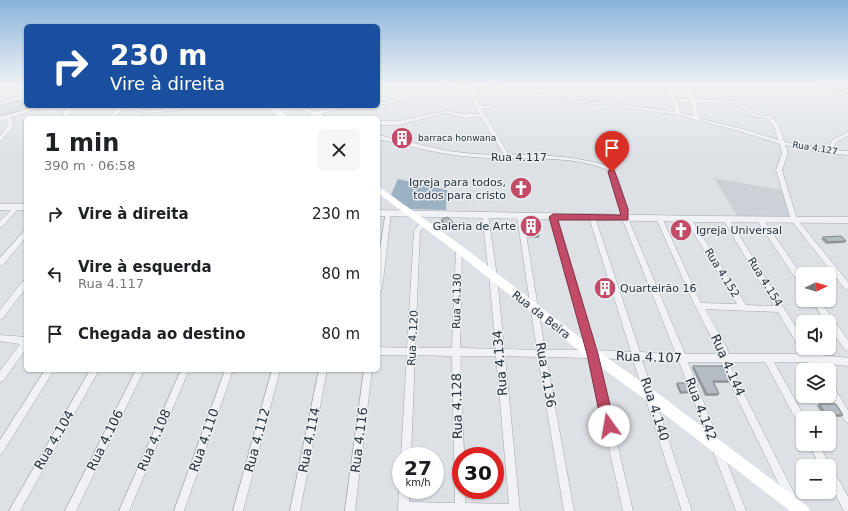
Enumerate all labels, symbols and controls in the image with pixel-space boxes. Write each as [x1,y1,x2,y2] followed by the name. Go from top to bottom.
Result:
[110,39,207,72] text: 230 m
[44,40,96,92] icon: right
[110,73,225,94] text: Vire à direita
[389,125,415,151] building icon: barraca honwana
[44,129,119,157] text: 1 min
[318,129,360,171] button: close
[595,131,629,172] pin
[418,133,496,143] place label: barraca honwana
[601,137,623,159] icon: arrive
[792,139,838,157] street label: Rua 4.127
[491,151,547,164] street label: Rua 4.117
[44,158,135,173] text: 390 m · 06:58
[508,175,534,201] church icon: Igreja para todos, todos para cristo
[409,176,506,202] place label: Igreja para todos, todos para cristo
[44,203,66,225] icon: right
[78,205,189,223] text: Vire à direita
[312,205,360,223] text: 230 m
[518,213,544,239] building icon: Galeria de Arte
[668,217,694,243] church icon: Igreja Universal
[433,220,516,233] place label: Galeria de Arte
[696,224,782,237] place label: Igreja Universal
[702,246,742,300] street label: Rua 4.152
[745,255,785,309] street label: Rua 4.154
[78,258,212,276] text: Vire à esquerda
[44,263,66,285] icon: left
[322,265,360,283] text: 80 m
[796,267,836,307] north arrow
[796,267,836,499] map controls
[450,273,464,329] street label: Rua 4.130
[592,275,618,301] building icon: Quarteirão 16
[78,276,144,291] text: Rua 4.117
[620,282,697,295] place label: Quarteirão 16
[509,288,573,342] street label: Rua da Beira
[405,310,421,366] street label: Rua 4.120
[796,315,836,355] button: sound
[44,323,66,345] icon: arrive
[78,325,246,343] text: Chegada ao destino
[322,325,360,343] text: 80 m
[490,329,510,397] street label: Rua 4.134
[708,332,748,398] street label: Rua 4.144
[533,341,559,409] street label: Rua 4.136
[616,348,682,366] street label: Rua 4.107
[796,363,836,403] button: layers
[449,373,465,439] street label: Rua 4.128
[638,375,672,443] street label: Rua 4.140
[682,375,720,443] street label: Rua 4.142
[588,405,630,447] position arrow
[186,406,222,474] street label: Rua 4.110
[241,406,273,474] street label: Rua 4.112
[295,406,323,474] street label: Rua 4.114
[348,406,370,474] street label: Rua 4.116
[84,407,126,473] street label: Rua 4.106
[134,407,174,473] street label: Rua 4.108
[31,408,77,472] street label: Rua 4.104
[796,411,836,451] button: +
[452,447,504,499] speed limit sign: 30
[404,456,432,480] text: 27
[796,459,836,499] button: −
[405,477,431,488] text: km/h

